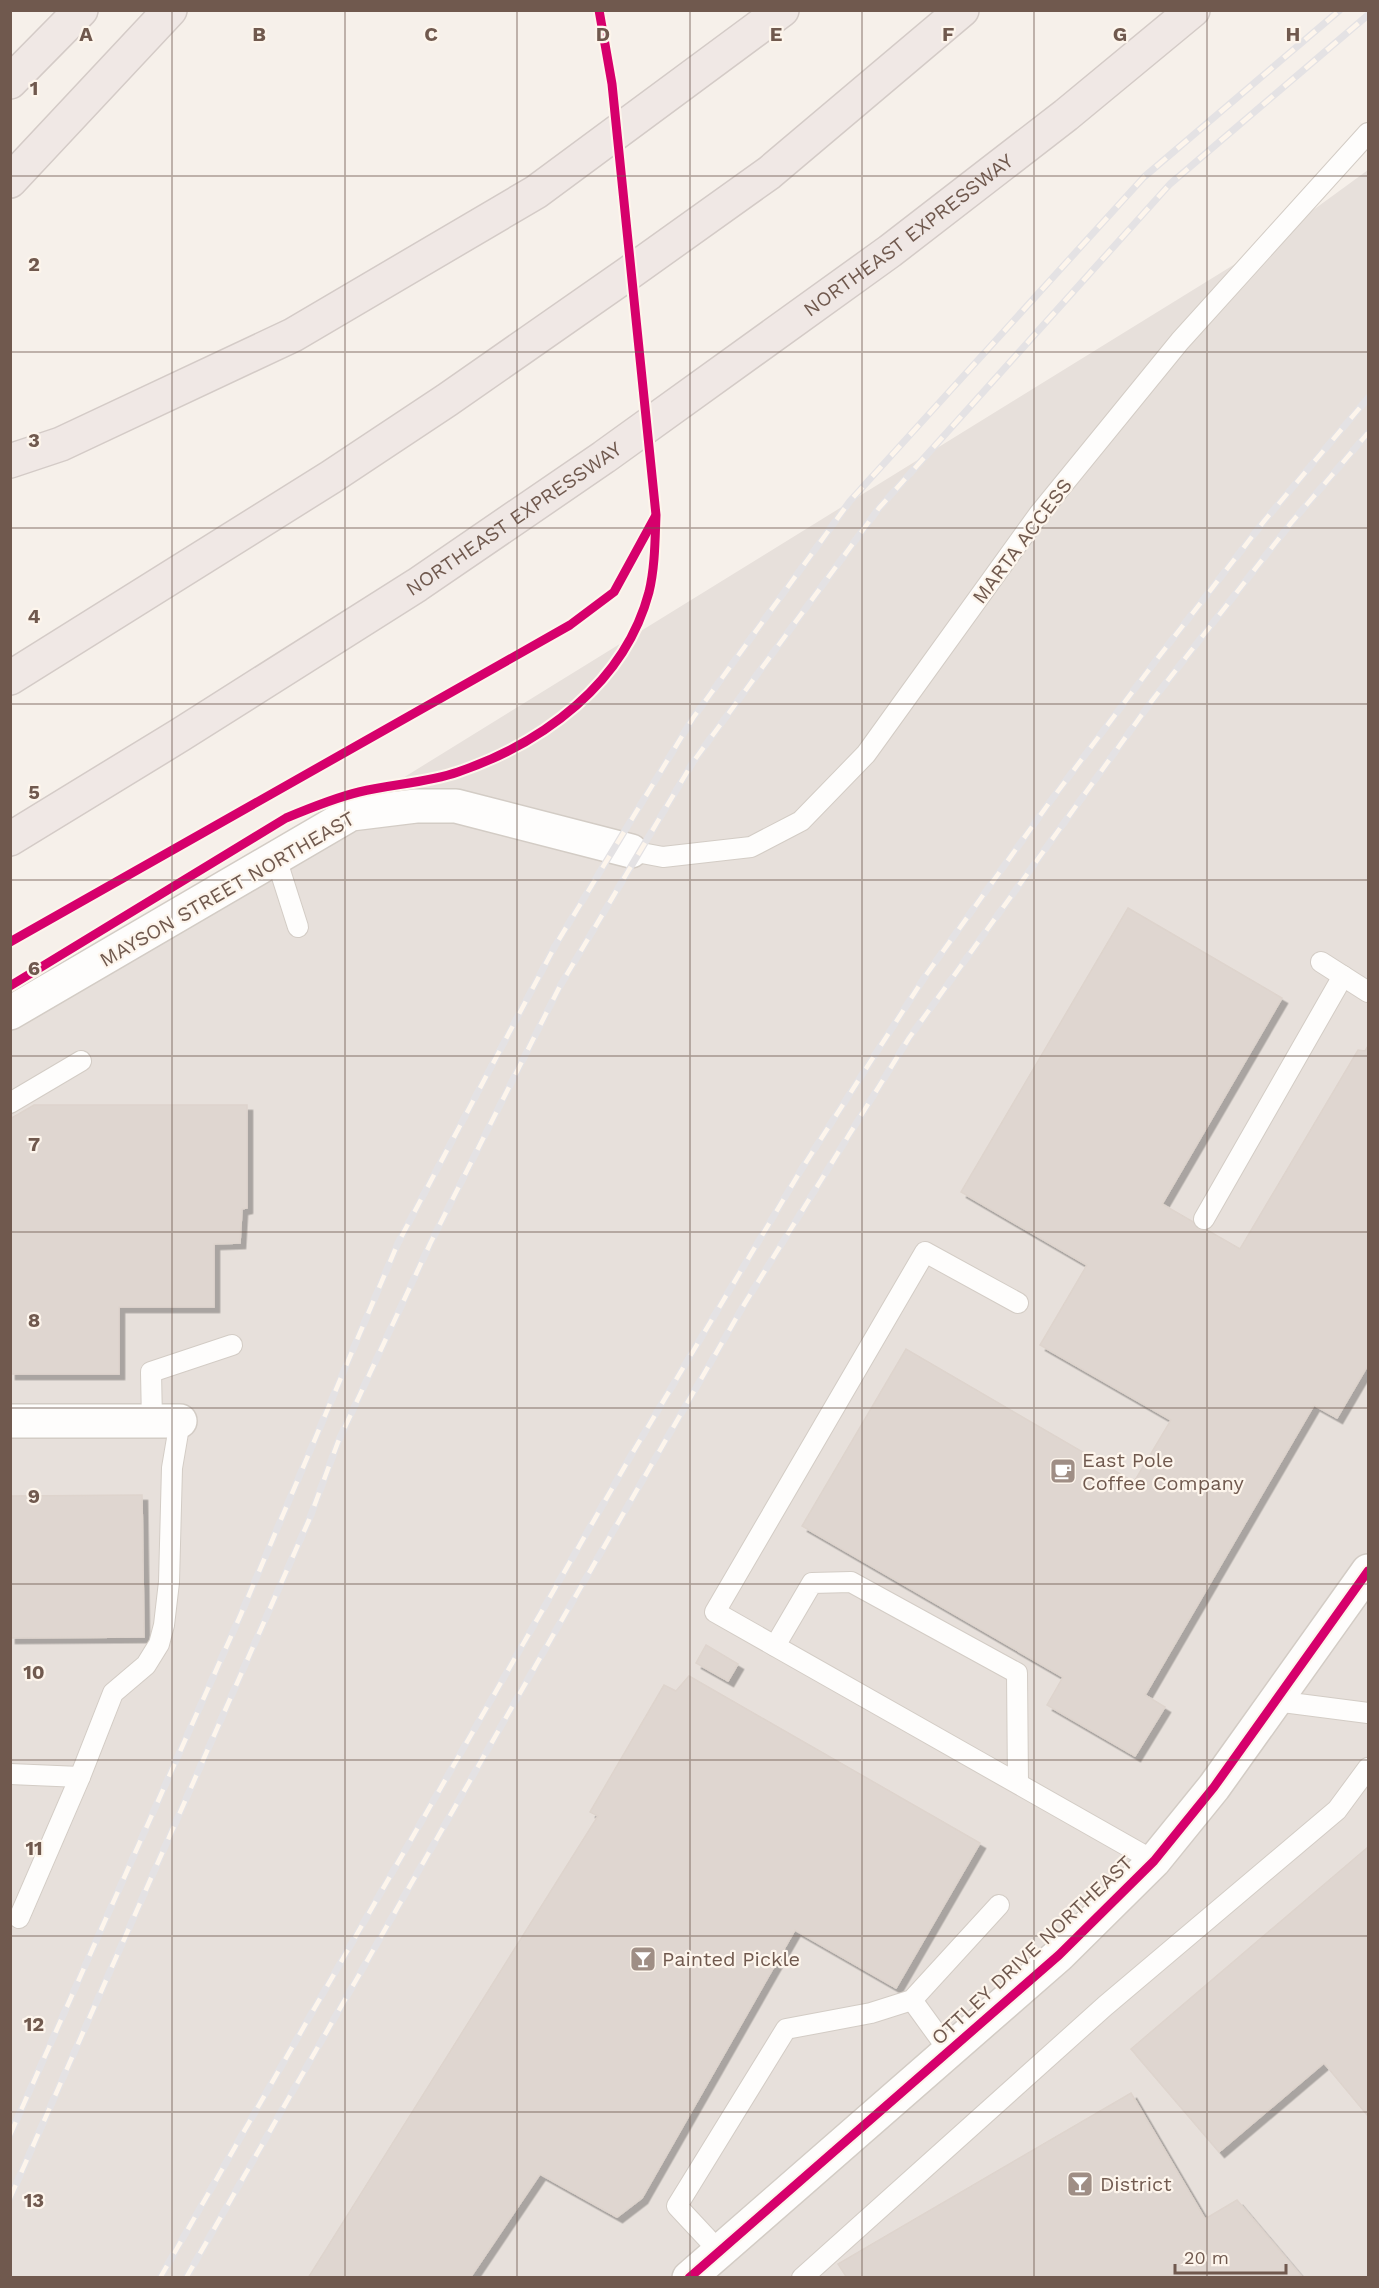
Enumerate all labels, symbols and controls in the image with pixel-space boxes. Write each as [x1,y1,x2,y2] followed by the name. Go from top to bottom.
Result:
[79,22,93,46] text: A
[252,22,266,46] text: B
[424,22,438,46] text: C
[596,22,610,46] text: D
[770,22,782,46] text: E
[942,22,954,46] text: F
[1113,22,1127,46] text: G
[1286,22,1300,46] text: H
[30,76,38,100] text: 1
[799,148,1018,321] street label: NORTHEAST EXPRESSWAY
[28,252,40,276] text: 2
[28,428,40,452] text: 3
[401,436,627,601] street label: NORTHEAST EXPRESSWAY
[967,474,1077,608] street label: MARTA ACCESS
[28,604,41,628] text: 4
[28,780,40,804] text: 5
[95,806,359,972] street label: MAYSON STREET NORTHEAST
[28,956,40,980] text: 6
[28,1132,40,1156] text: 7
[28,1308,40,1332] text: 8
[1082,1448,1245,1495] place label: East Pole Coffee Company
[1048,1456,1078,1486] cafe icon: East Pole Coffee Company
[28,1484,40,1508] text: 9
[23,1660,45,1684] text: 10
[25,1836,43,1860] text: 11
[926,1850,1138,2050] street label: OTTLEY DRIVE NORTHEAST
[628,1944,658,1974] bar icon: Painted Pickle
[662,1947,800,1971] place label: Painted Pickle
[24,2012,44,2036] text: 12
[1065,2169,1095,2199] bar icon: District
[1100,2172,1172,2196] place label: District
[24,2188,44,2212] text: 13
[1175,2237,1286,2275] scale bar
[1184,2247,1229,2268] text: 20 m

